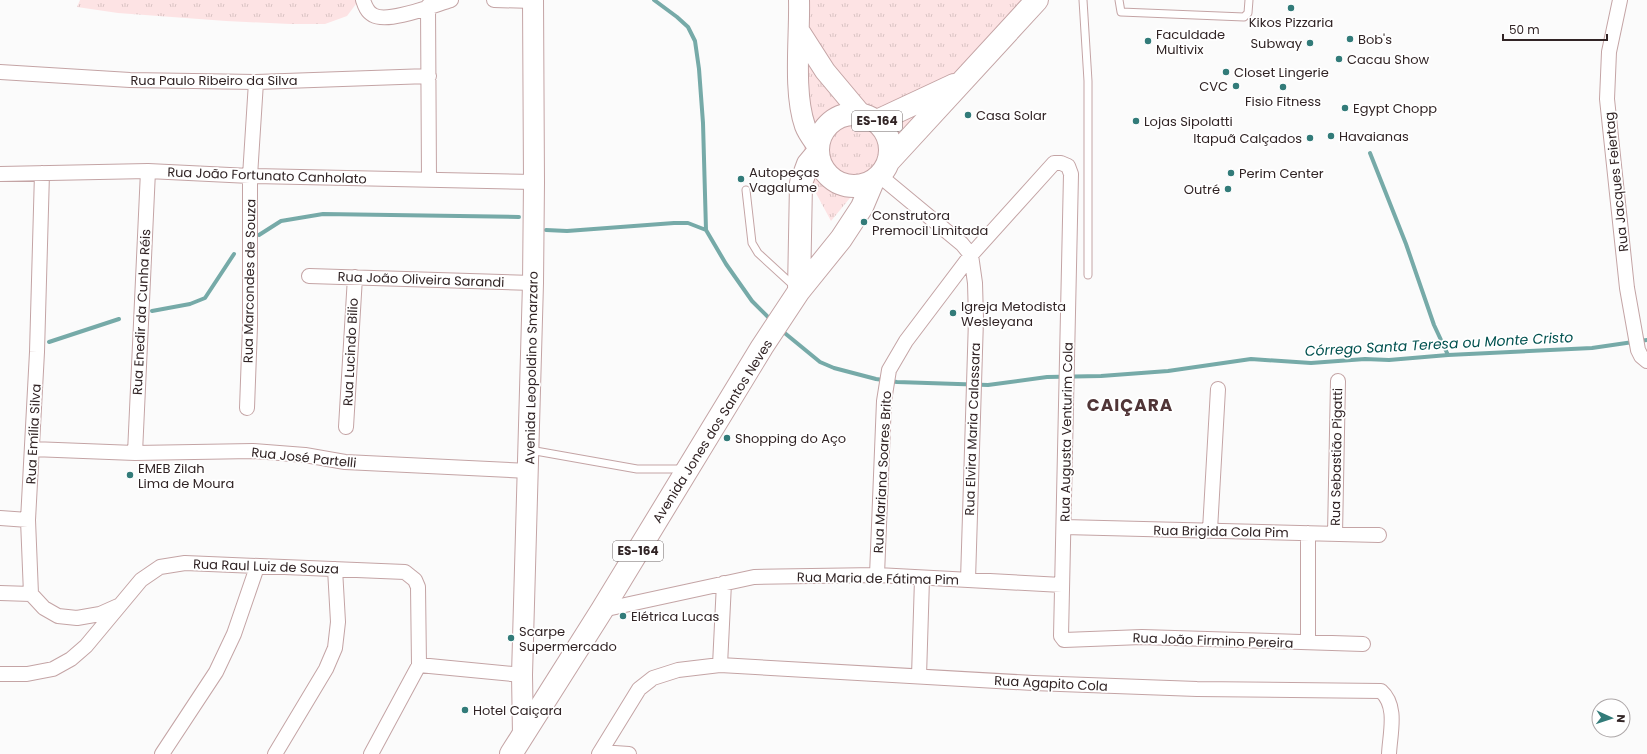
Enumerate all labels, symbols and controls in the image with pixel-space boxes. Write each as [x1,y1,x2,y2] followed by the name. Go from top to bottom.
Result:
[1286,3,1296,13] marker: Kikos Pizzaria
[1249,13,1333,32] place label: Kikos Pizzaria
[1503,16,1607,42] scale bar
[1509,21,1540,38] text: 50 m
[1156,25,1225,59] place label: Faculdade Multivix
[1358,30,1392,49] place label: Bob's
[1250,34,1303,53] place label: Subway
[1345,34,1355,44] marker: Bob's
[1143,36,1153,46] marker: Faculdade Multivix
[1305,38,1315,48] marker: Subway
[1347,50,1430,69] place label: Cacau Show
[1334,54,1344,64] marker: Cacau Show
[1234,63,1329,82] place label: Closet Lingerie
[1221,67,1231,77] marker: Closet Lingerie
[130,71,298,90] street label: Rua Paulo Ribeiro da Silva
[1199,77,1228,96] place label: CVC
[1231,81,1241,91] marker: CVC
[1278,82,1288,92] marker: Fisio Fitness
[1245,92,1321,111] place label: Fisio Fitness
[1353,99,1437,118] place label: Egypt Chopp
[1340,103,1350,113] marker: Egypt Chopp
[976,106,1047,125] place label: Casa Solar
[963,110,973,120] marker: Casa Solar
[852,111,902,131] road number: ES-164
[1600,111,1633,253] street label: Rua Jacques Feiertag
[1144,112,1233,131] place label: Lojas Sipolatti
[1131,116,1141,126] marker: Lojas Sipolatti
[1339,127,1409,146] place label: Havaianas
[1193,129,1302,148] place label: Itapuã Calçados
[1326,131,1336,141] marker: Havaianas
[1305,133,1315,143] marker: Itapuã Calçados
[167,163,367,188] street label: Rua João Fortunato Canholato
[749,163,820,197] place label: Autopeças Vagalume
[1239,164,1324,183] place label: Perim Center
[1226,168,1236,178] marker: Perim Center
[736,174,746,184] marker: Autopeças Vagalume
[1184,180,1220,199] place label: Outré
[1223,184,1233,194] marker: Outré
[239,199,260,363] street label: Rua Marcondes de Souza
[872,206,988,240] place label: Construtora Premocil Limitada
[859,217,869,227] marker: Construtora Premocil Limitada
[128,228,155,395] street label: Rua Enedir da Cunha Réis
[337,267,505,292] street label: Rua João Oliveira Sarandi
[520,271,543,465] street label: Avenida Leopoldino Smarzaro
[338,297,363,407] street label: Rua Lucindo Bilio
[961,297,1066,331] place label: Igreja Metodista Wesleyana
[948,308,958,318] marker: Igreja Metodista Wesleyana
[1304,327,1574,361] water label: Córrego Santa Teresa ou Monte Cristo
[648,336,777,527] street label: Avenida Jones dos Santos Neves
[960,342,985,516] street label: Rua Elvira Maria Calassara
[1055,342,1078,522] street label: Rua Augusta Venturim Cola
[21,383,46,485] street label: Rua Emília Silva
[1326,388,1347,526] street label: Rua Sebastião Pigatti
[869,390,896,554] street label: Rua Mariana Soares Brito
[1087,393,1173,417] district label: CAIÇARA
[735,429,846,448] place label: Shopping do Aço
[722,433,732,443] marker: Shopping do Aço
[250,443,357,472] street label: Rua José Partelli
[138,459,234,493] place label: EMEB Zilah Lima de Moura
[125,470,135,480] marker: EMEB Zilah Lima de Moura
[1153,521,1289,542] street label: Rua Brigida Cola Pim
[613,541,663,561] road number: ES-164
[193,554,339,579] street label: Rua Raul Luiz de Souza
[797,568,959,589] street label: Rua Maria de Fátima Pim
[631,607,719,626] place label: Elétrica Lucas
[618,611,628,621] marker: Elétrica Lucas
[519,622,617,656] place label: Scarpe Supermercado
[1132,628,1294,653] street label: Rua João Firmino Pereira
[506,633,516,643] marker: Scarpe Supermercado
[994,671,1108,696] street label: Rua Agapito Cola
[1591,698,1631,738] north arrow
[473,701,562,720] place label: Hotel Caiçara
[460,705,470,715] marker: Hotel Caiçara
[1613,714,1629,723] text: N

